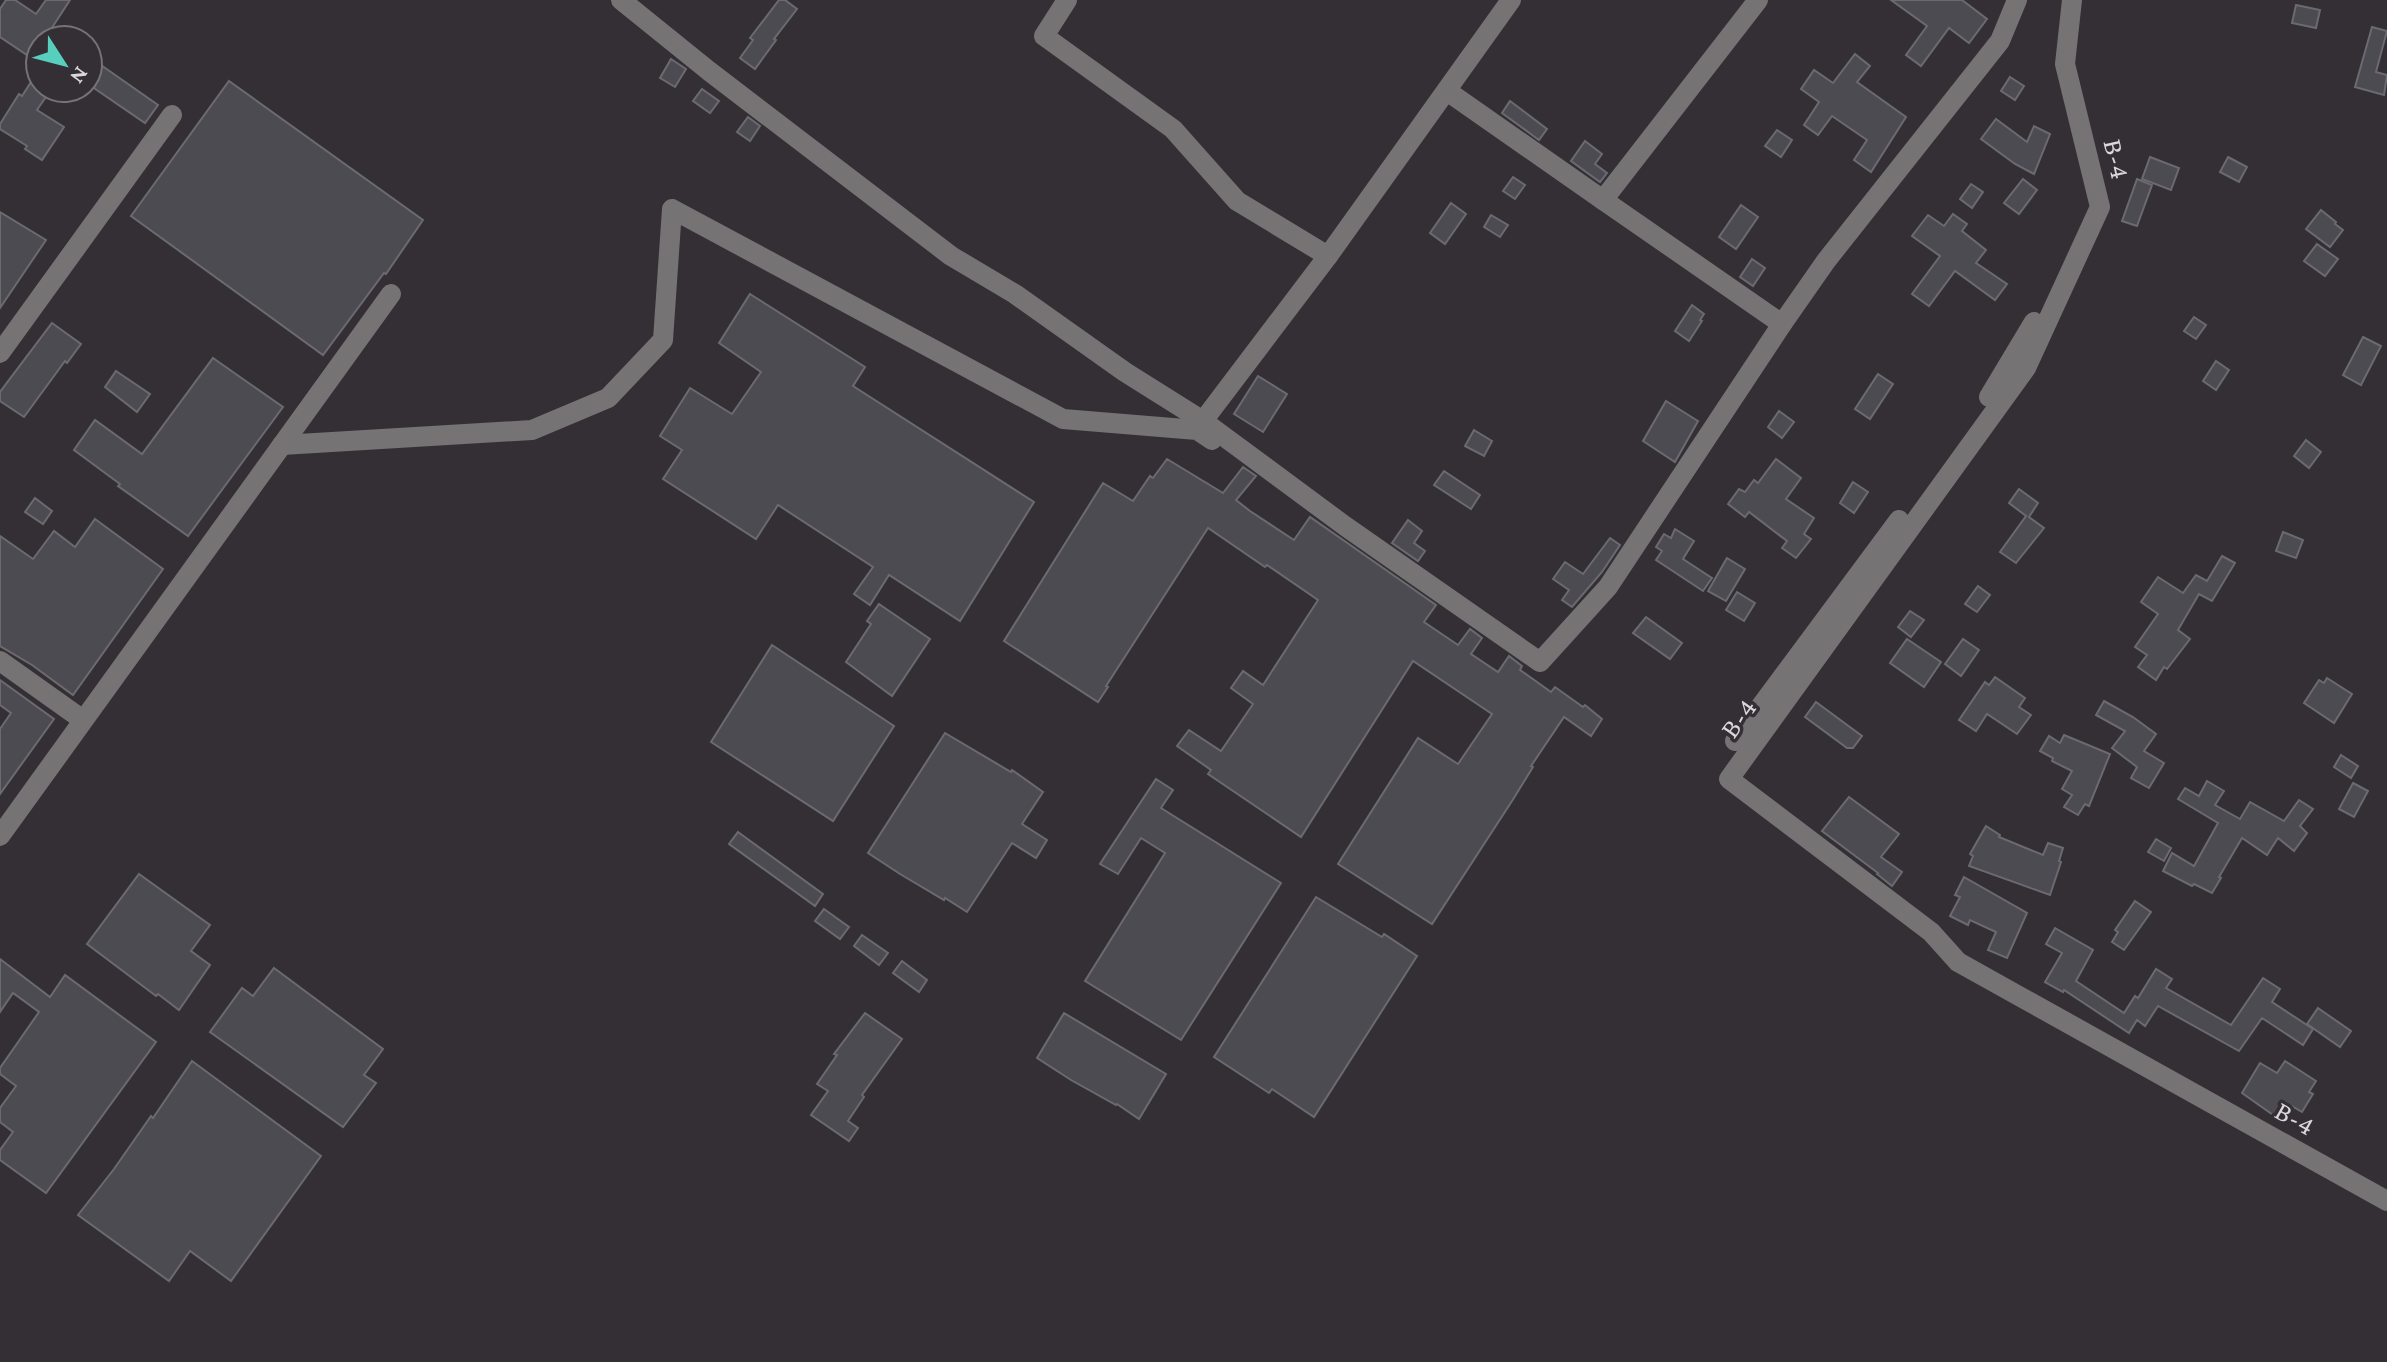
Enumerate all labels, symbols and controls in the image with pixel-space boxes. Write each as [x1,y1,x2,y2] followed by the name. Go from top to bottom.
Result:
[24,24,104,104] north arrow
[65,62,94,89] text: N
[2097,136,2137,182] street label: B-4
[1714,693,1762,743] street label: B-4
[2270,1095,2320,1141] street label: B-4

